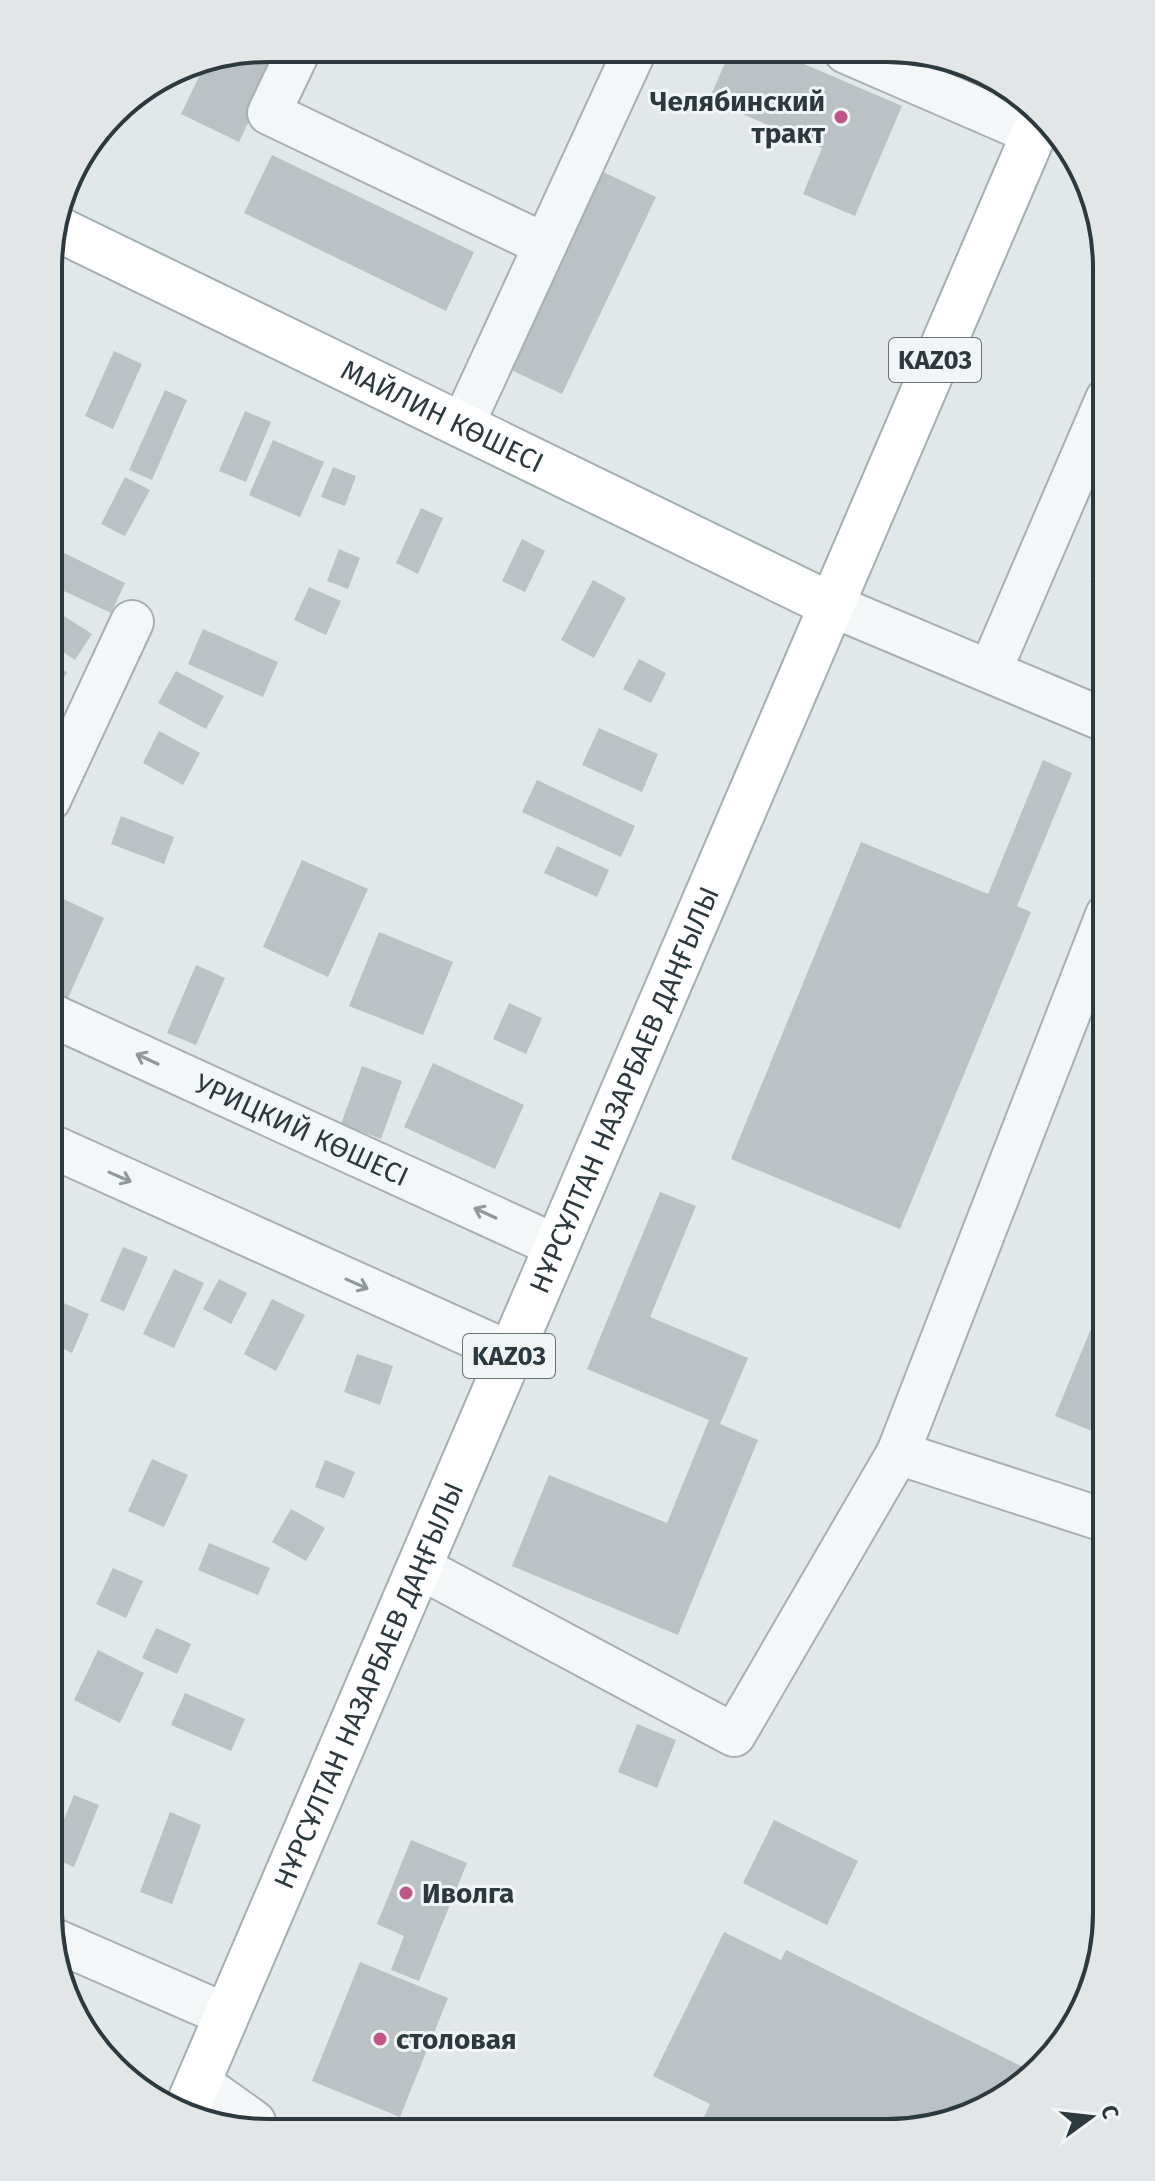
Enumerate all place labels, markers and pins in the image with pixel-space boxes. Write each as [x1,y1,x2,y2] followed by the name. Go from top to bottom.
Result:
[650,85,826,150] place label: Челябинский тракт
[832,108,850,126] marker: Челябинский тракт
[422,1877,514,1910] place label: Иволга
[397,1884,415,1902] marker: Иволга
[396,2023,517,2056] place label: столовая
[371,2030,389,2048] marker: столовая

